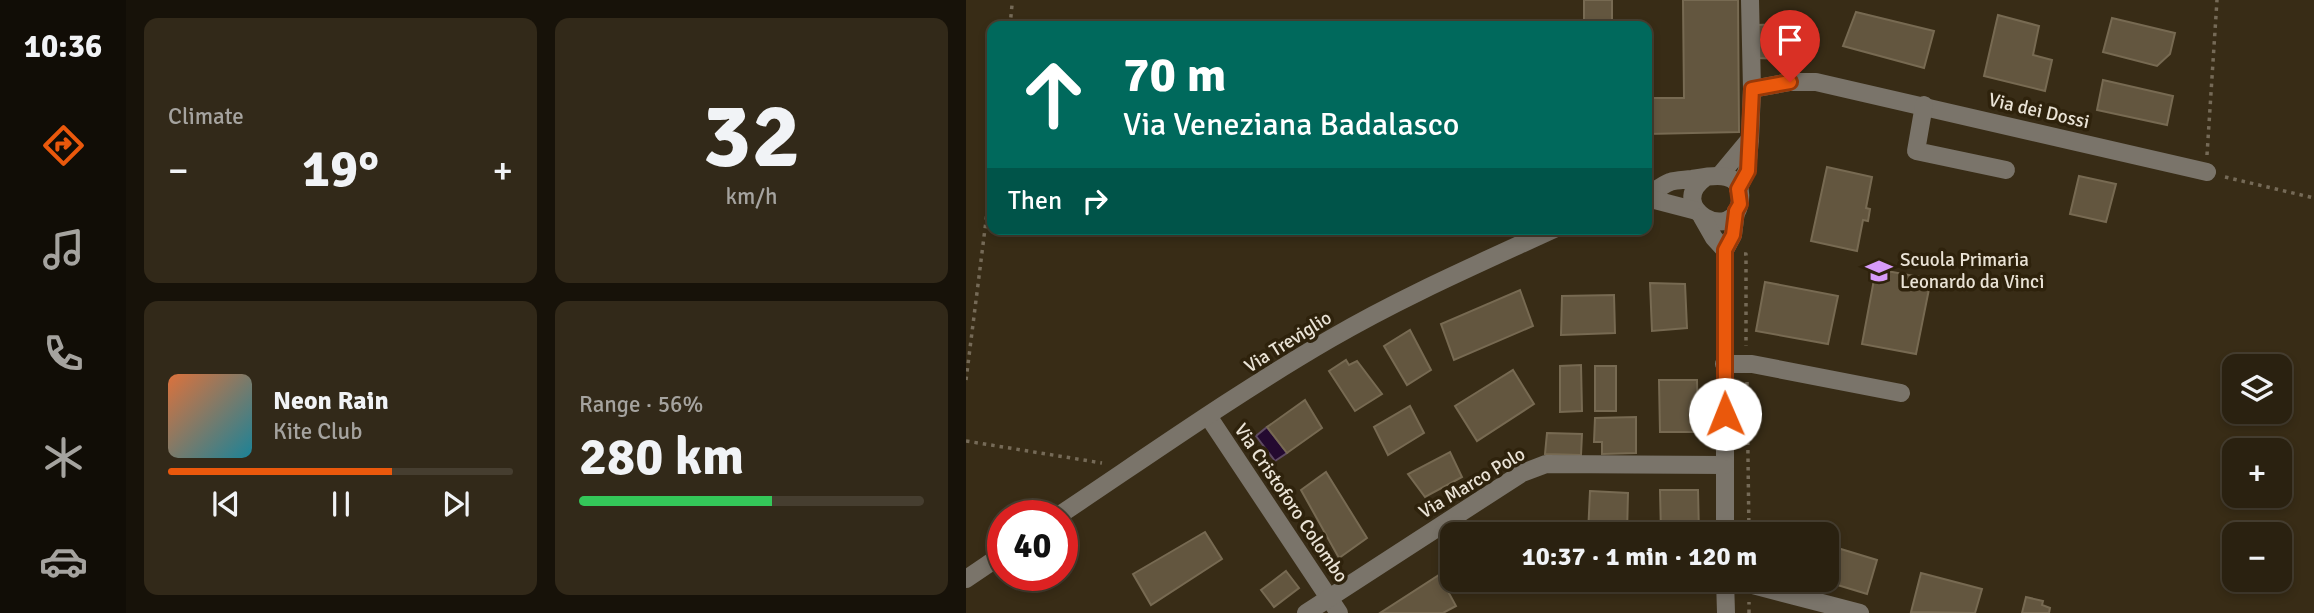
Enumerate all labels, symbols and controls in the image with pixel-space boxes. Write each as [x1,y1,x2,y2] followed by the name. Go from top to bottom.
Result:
[1760,10,1820,82] pin
[1771,21,1809,59] icon: arrive
[24,27,102,66] text: 10:36
[1123,45,1226,105] text: 70 m
[1008,49,1099,140] icon: ahead
[702,80,801,193] text: 32
[1986,88,2092,134] street label: Via dei Dossi
[168,102,244,131] text: Climate
[1123,105,1459,144] text: Via Veneziana Badalasco
[39,121,88,170] icon: directions
[302,137,379,201] text: 19°
[168,147,189,194] text: −
[492,147,513,194] text: +
[725,182,778,211] text: km/h
[1076,182,1114,220] icon: right
[1008,185,1062,217] text: Then
[39,225,88,274] icon: music
[1900,248,2044,294] place label: Scuola Primaria Leonardo da Vinci
[1864,256,1894,286] school or university icon: Scuola Primaria Leonardo da Vinci
[1240,306,1336,378] street label: Via Treviglio
[39,329,88,378] icon: phone
[2222,354,2292,592] map controls
[2222,354,2292,424] button: layers
[1688,377,1762,451] position arrow
[273,385,389,417] text: Neon Rain
[579,390,703,419] text: Range · 56%
[273,417,362,446] text: Kite Club
[1229,419,1353,587] street label: Via Cristoforo Colombo
[579,425,744,489] text: 280 km
[39,433,88,482] icon: climate
[2222,438,2292,508] button: +
[1414,442,1530,524] street label: Via Marco Polo
[207,485,245,523] icon: previous
[322,485,360,523] icon: pause
[437,485,475,523] icon: next
[987,500,1078,591] speed limit sign: 40
[2222,522,2292,592] button: −
[39,537,88,586] icon: car
[1522,541,1757,573] text: 10:37 · 1 min · 120 m

